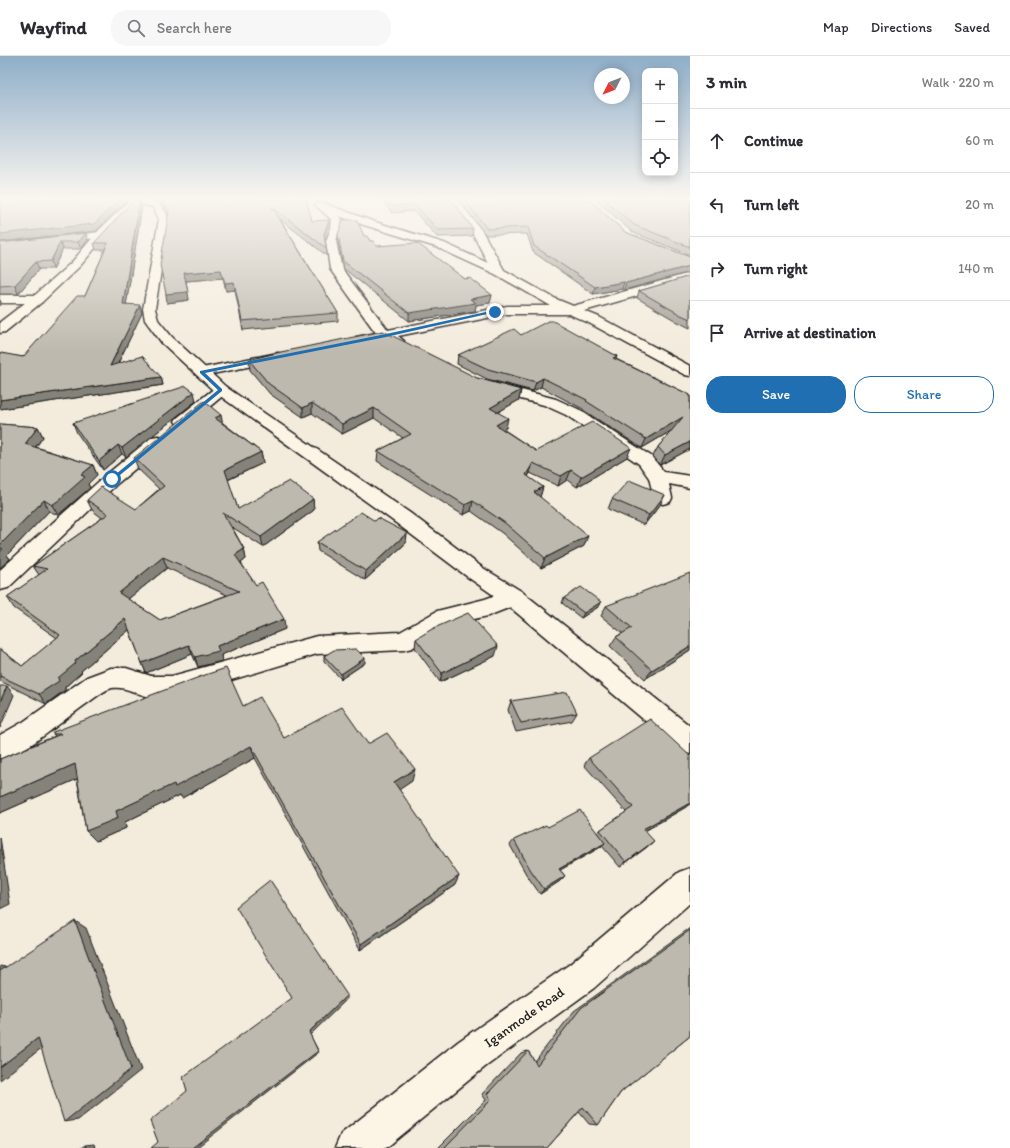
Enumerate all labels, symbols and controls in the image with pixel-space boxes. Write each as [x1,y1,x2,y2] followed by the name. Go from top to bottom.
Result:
[111,10,391,46] search box
[20,16,87,39] text: Wayfind
[125,17,147,39] icon: search
[157,19,232,37] text: Search here
[823,19,849,36] text: Map
[871,19,932,36] text: Directions
[954,19,990,36] text: Saved
[594,68,630,104] north arrow
[642,68,678,176] map controls
[642,68,678,104] button: +
[706,72,747,92] text: 3 min
[922,75,994,90] text: Walk · 220 m
[642,104,678,140] button: −
[706,130,728,152] icon: ahead
[744,132,803,150] text: Continue
[965,133,994,148] text: 60 m
[642,140,678,176] button: locate
[706,194,728,216] icon: left
[744,196,799,214] text: Turn left
[965,197,994,212] text: 20 m
[706,258,728,280] icon: right
[744,260,808,278] text: Turn right
[958,261,994,276] text: 140 m
[486,303,504,321] route end
[706,322,728,344] icon: arrive
[744,324,876,342] text: Arrive at destination
[706,376,846,413] button: Save
[854,376,994,413] button: Share
[103,470,121,488] route start
[481,983,568,1051] street label: Iganmode Road

